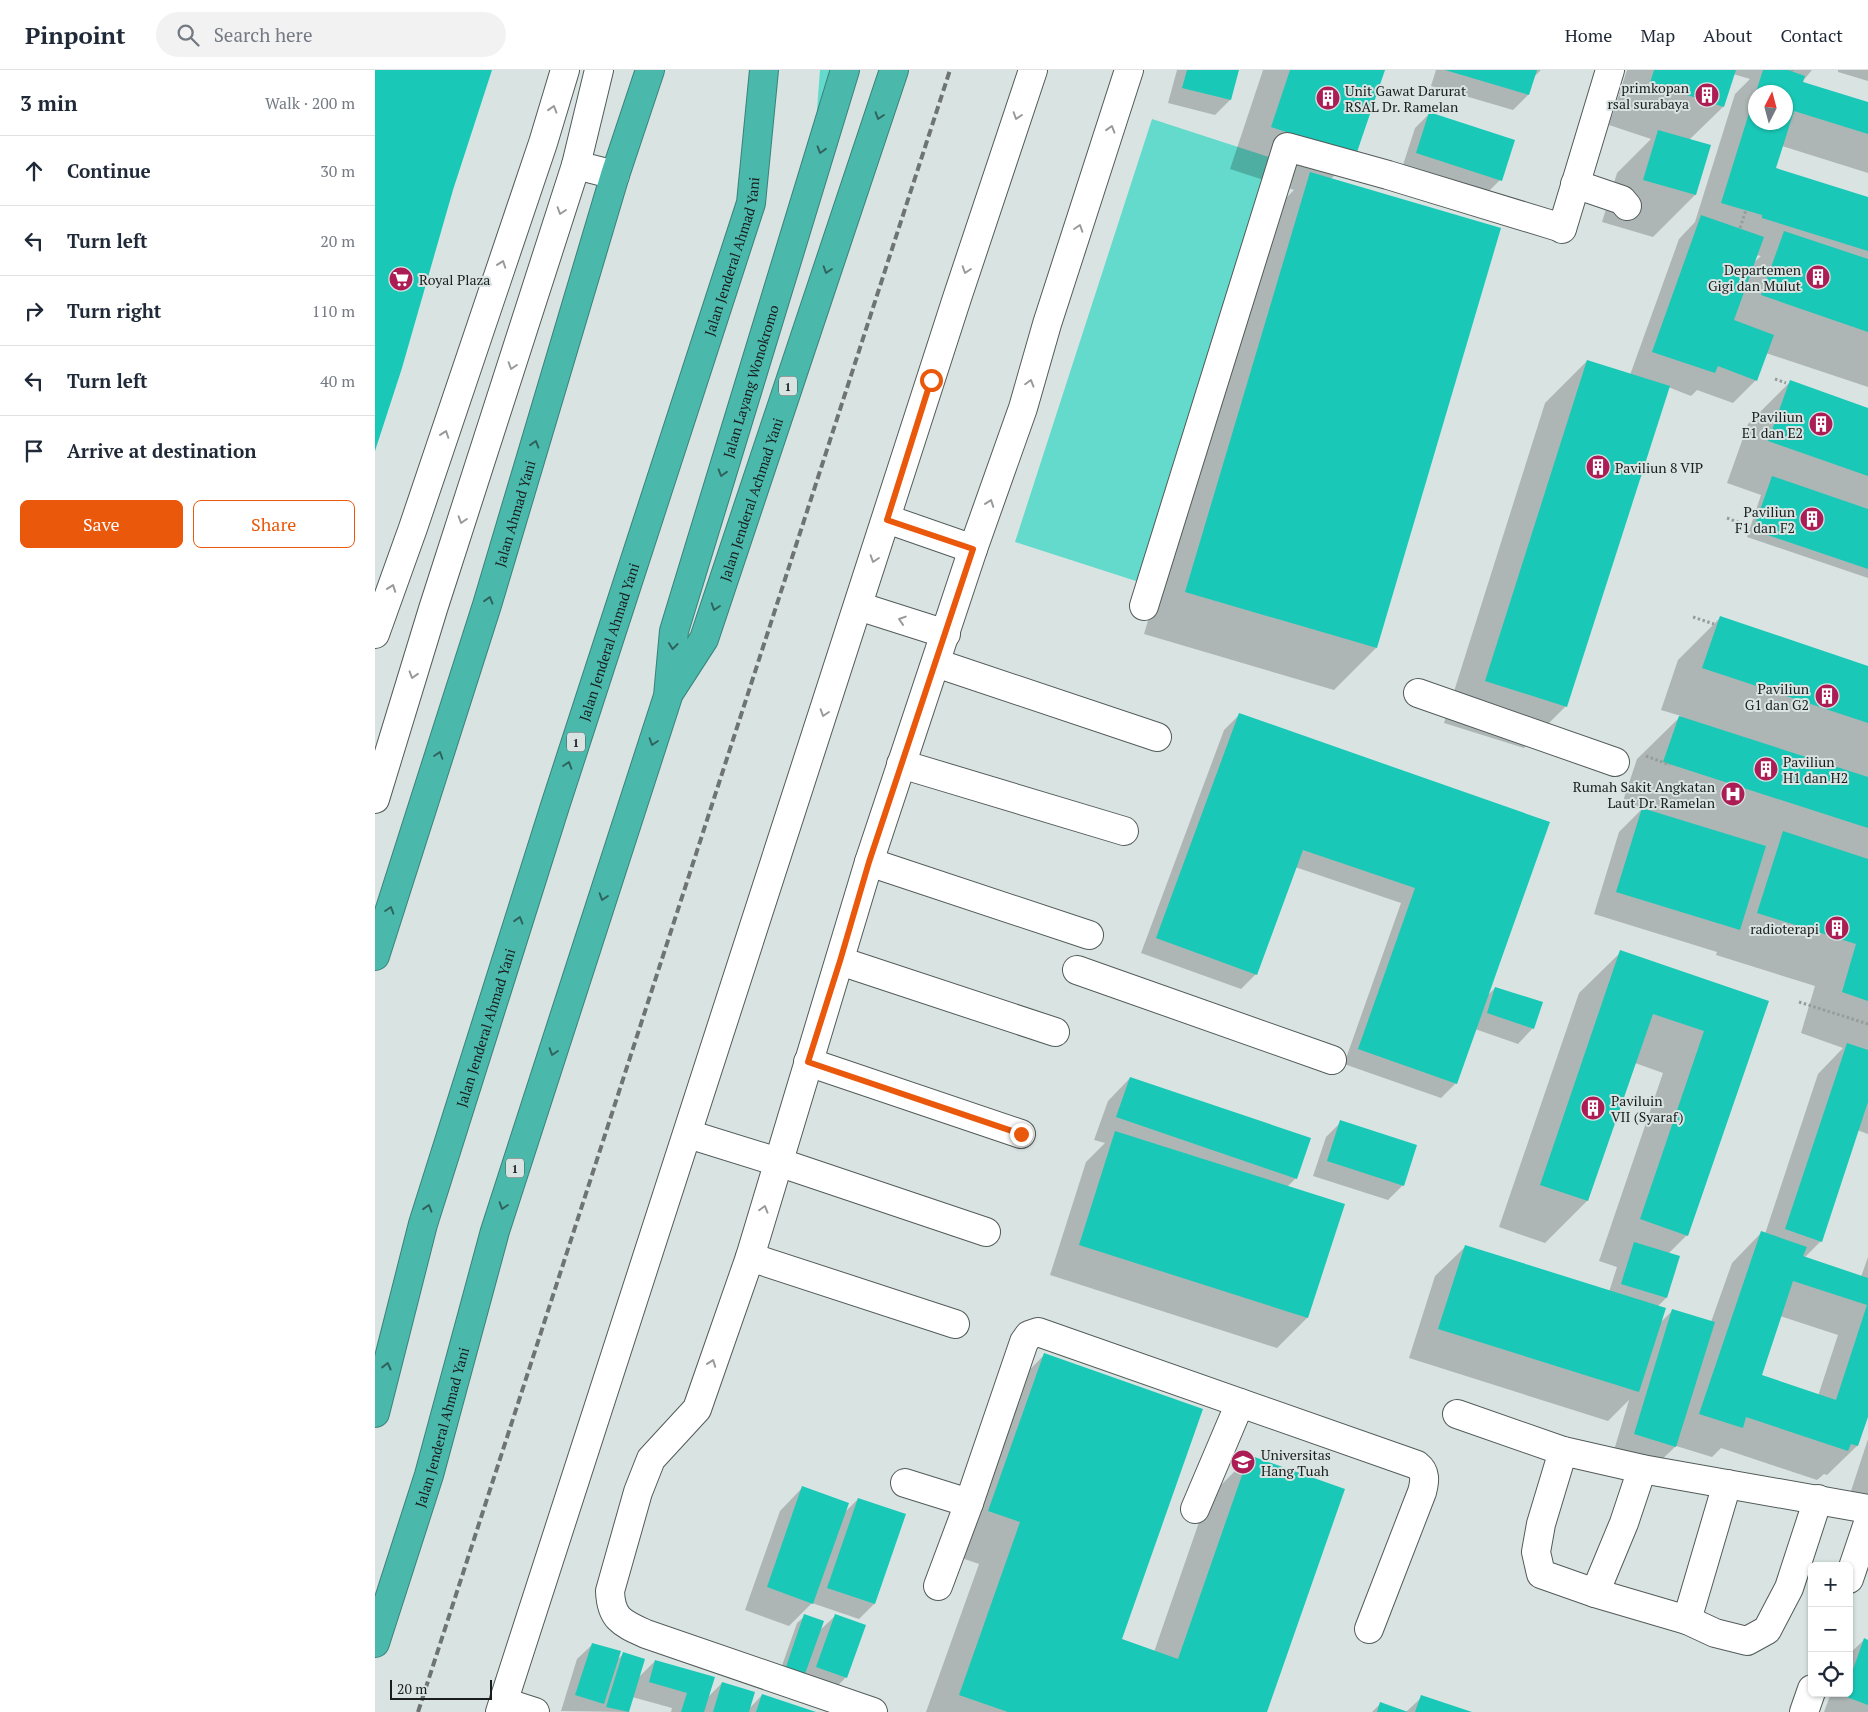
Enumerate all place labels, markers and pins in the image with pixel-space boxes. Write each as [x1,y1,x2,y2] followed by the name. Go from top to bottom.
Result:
[1607,78,1690,113] place label: primkopan rsal surabaya
[1345,81,1467,116] place label: Unit Gawat Darurat RSAL Dr. Ramelan
[1694,82,1720,108] building icon: primkopan rsal surabaya
[1315,85,1341,111] building icon: Unit Gawat Darurat RSAL Dr. Ramelan
[1708,260,1802,295] place label: Departemen Gigi dan Mulut
[1805,264,1831,290] building icon: Departemen Gigi dan Mulut
[388,266,414,292] supermarket icon: Royal Plaza
[419,270,490,289] place label: Royal Plaza
[1742,407,1804,442] place label: Paviliun E1 dan E2
[1808,411,1834,437] building icon: Paviliun E1 dan E2
[1585,454,1611,480] building icon: Paviliun 8 VIP
[1615,458,1703,477] place label: Paviliun 8 VIP
[1735,502,1796,537] place label: Paviliun F1 dan F2
[1799,506,1825,532] building icon: Paviliun F1 dan F2
[1745,679,1810,714] place label: Paviliun G1 dan G2
[1814,683,1840,709] building icon: Paviliun G1 dan G2
[1783,752,1848,787] place label: Paviliun H1 dan H2
[1753,756,1779,782] building icon: Paviliun H1 dan H2
[1573,777,1716,812] place label: Rumah Sakit Angkatan Laut Dr. Ramelan
[1720,781,1746,807] hospital icon: Rumah Sakit Angkatan Laut Dr. Ramelan
[1824,915,1850,941] building icon: radioterapi
[1750,919,1819,938] place label: radioterapi
[1611,1091,1683,1126] place label: Paviluin VII (Syaraf)
[1580,1095,1606,1121] building icon: Paviluin VII (Syaraf)
[1261,1445,1331,1480] place label: Universitas Hang Tuah
[1230,1449,1256,1475] school or university icon: Universitas Hang Tuah

